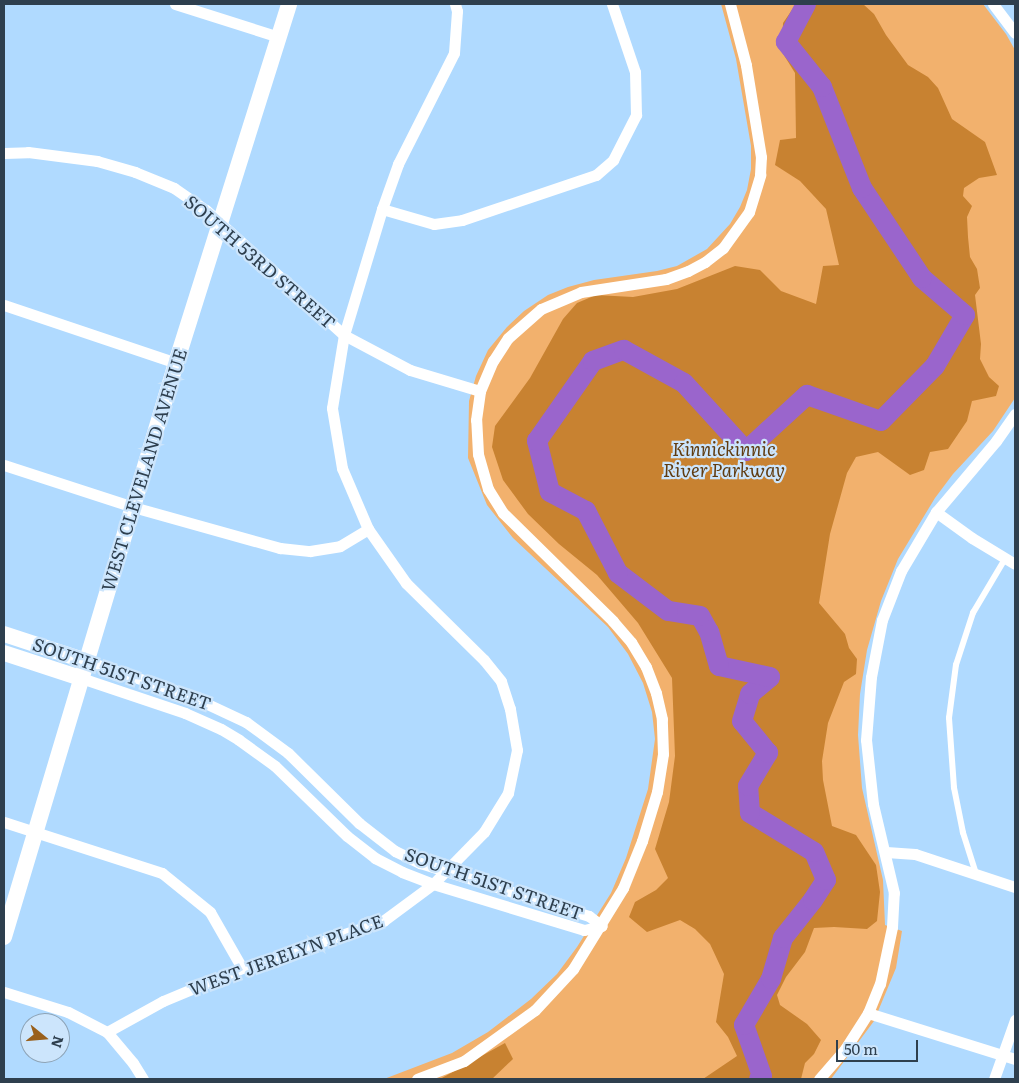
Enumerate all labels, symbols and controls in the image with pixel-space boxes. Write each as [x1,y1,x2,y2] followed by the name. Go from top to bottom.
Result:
[180,191,340,333] street label: SOUTH 53RD STREET
[97,346,191,594] street label: WEST CLEVELAND AVENUE
[663,439,785,482] park label: Kinnickinnic River Parkway
[30,633,214,715] street label: SOUTH 51ST STREET
[402,843,586,925] street label: SOUTH 51ST STREET
[186,910,386,1000] street label: WEST JERELYN PLACE
[20,1013,70,1063] north arrow
[839,1030,922,1062] scale bar
[47,1034,70,1051] text: N
[844,1037,878,1060] text: 50 m

